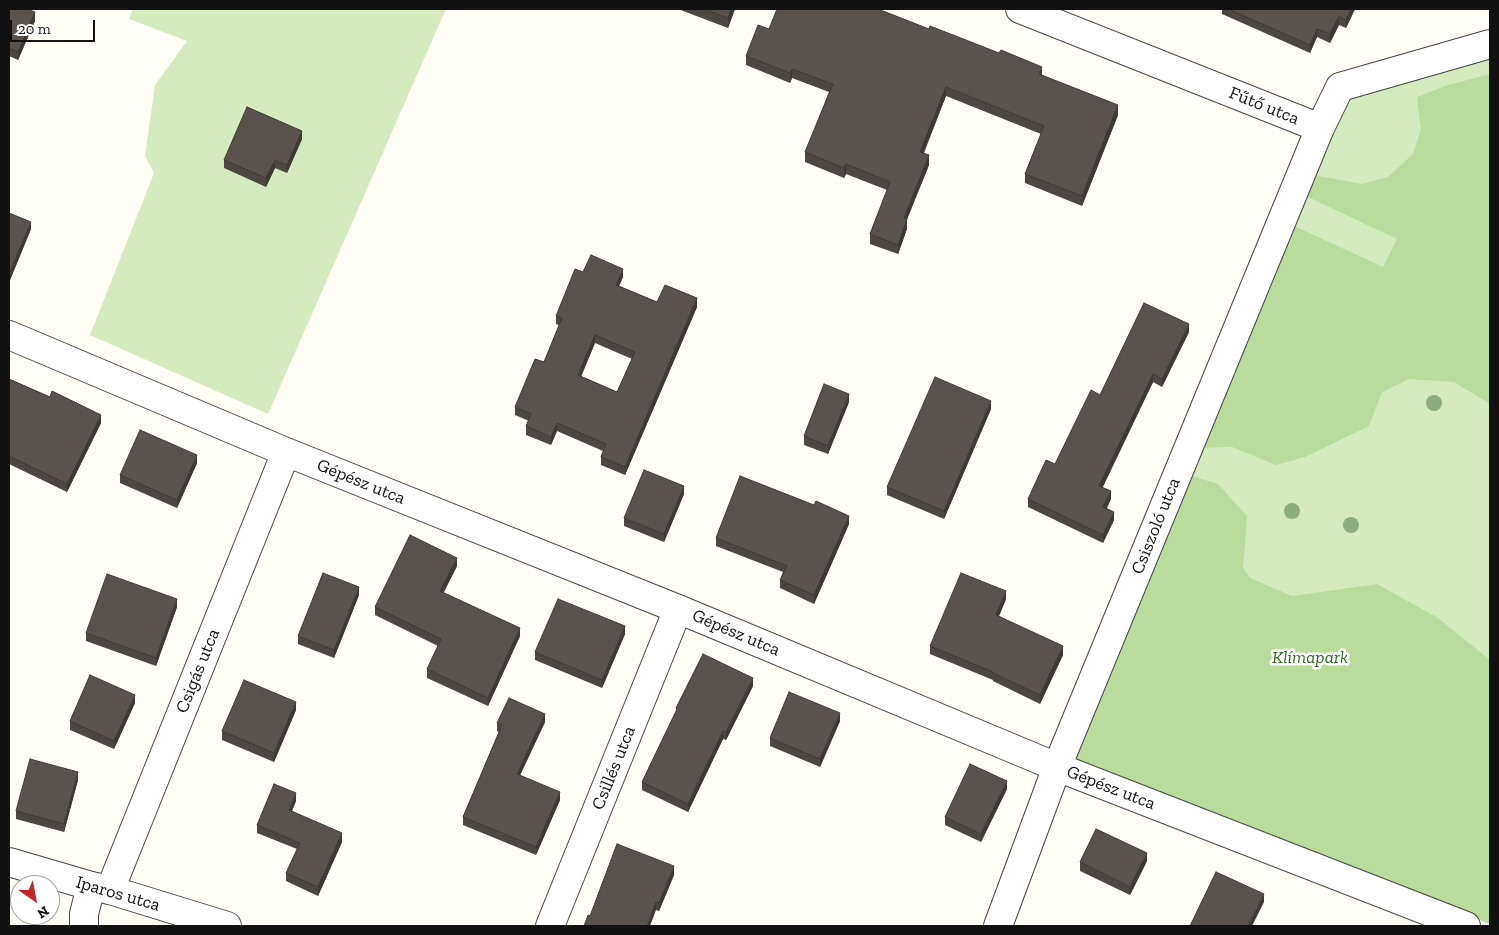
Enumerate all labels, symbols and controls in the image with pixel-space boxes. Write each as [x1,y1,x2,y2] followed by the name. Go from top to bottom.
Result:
[12,10,98,42] scale bar
[18,20,51,38] text: 20 m
[1226,82,1302,130] street label: Fűtő utca
[314,454,408,510] street label: Gépész utca
[1127,475,1185,577] street label: Csiszoló utca
[689,605,783,661] street label: Gépész utca
[171,626,225,716] street label: Csigás utca
[1272,647,1348,669] park label: Klímapark
[587,723,641,813] street label: Csillés utca
[1064,761,1158,815] street label: Gépész utca
[73,872,163,916] street label: Iparos utca
[10,875,60,925] north arrow
[34,902,52,922] text: N

